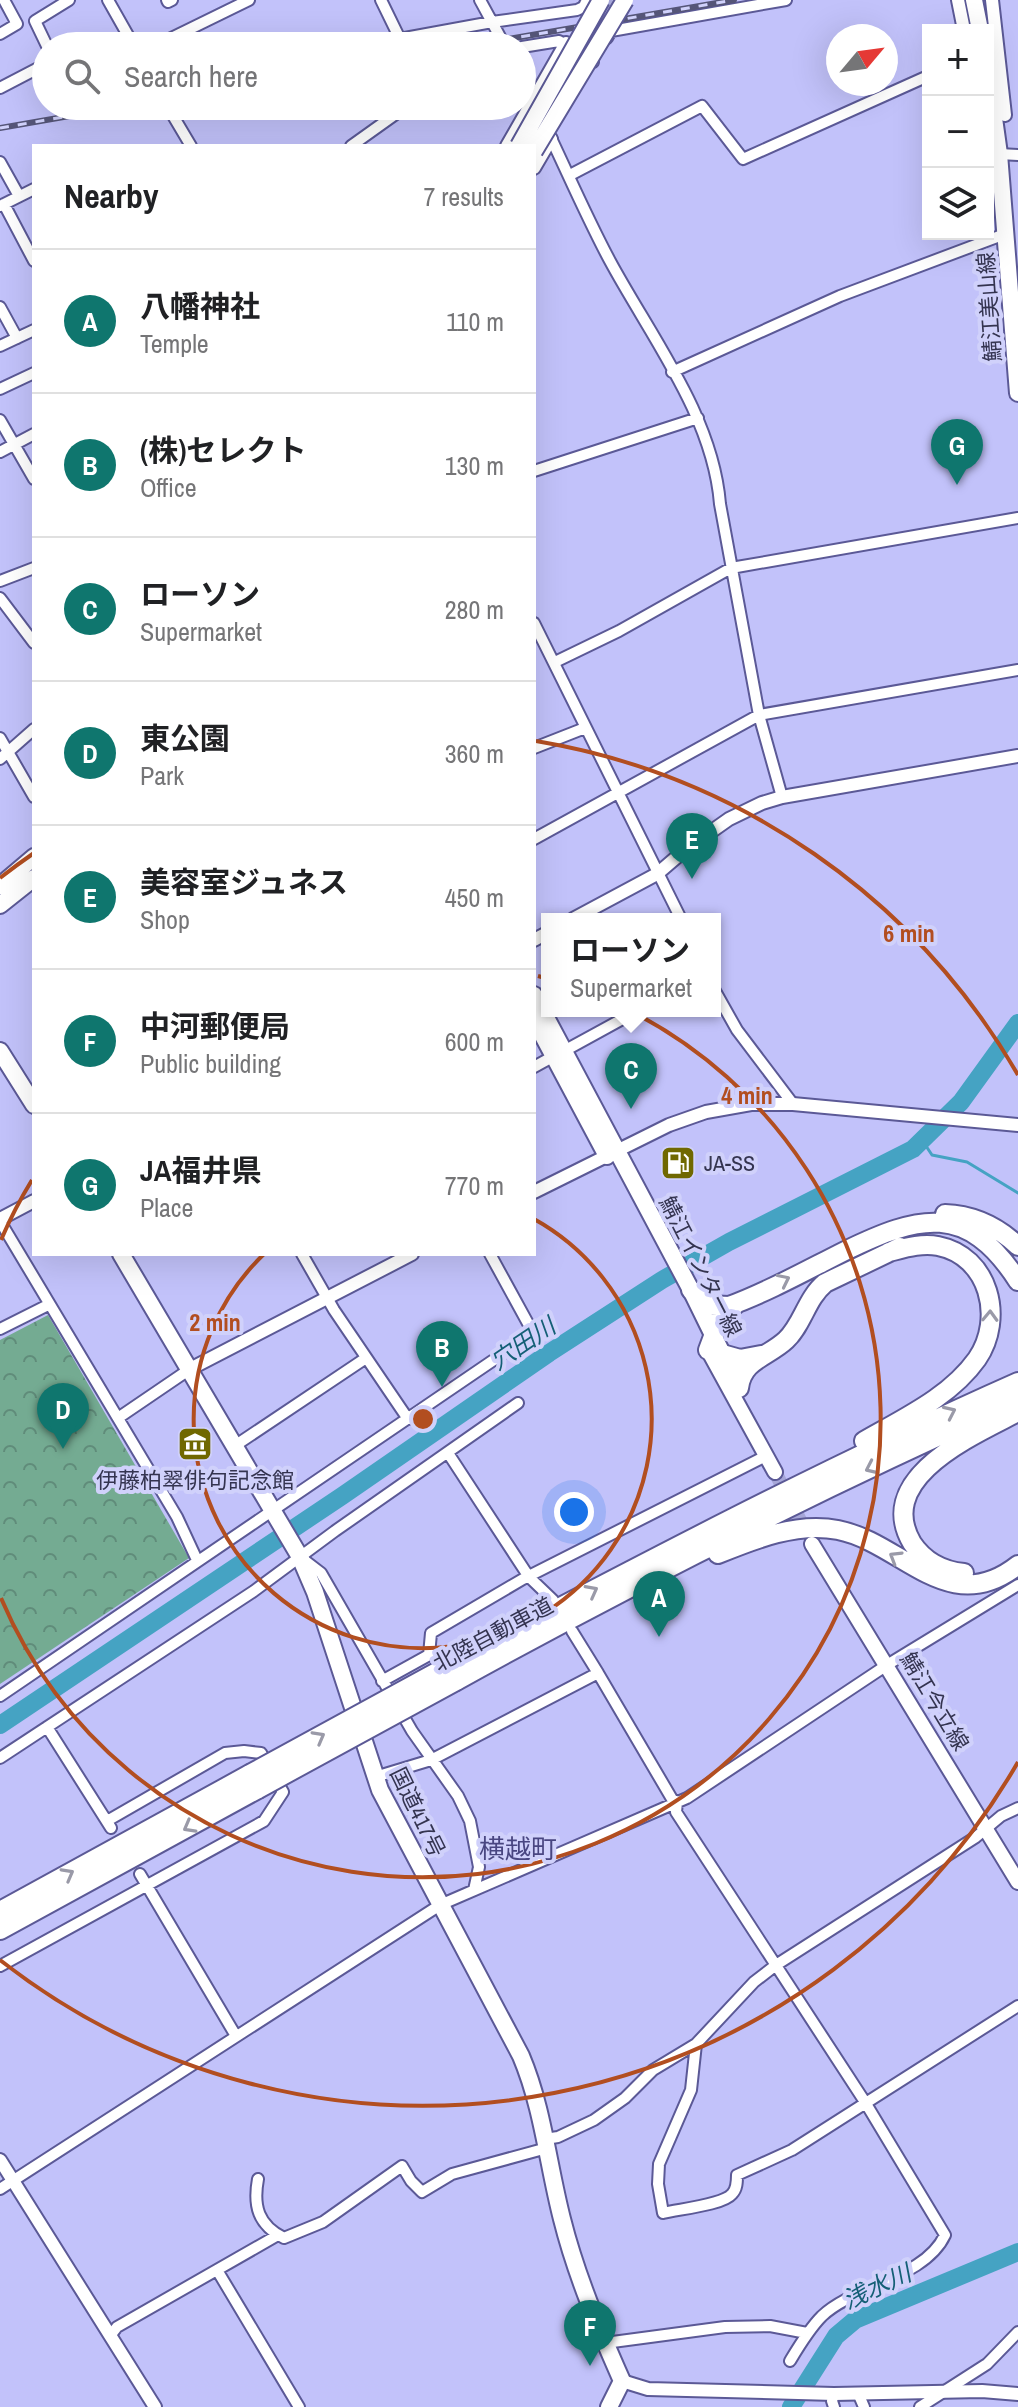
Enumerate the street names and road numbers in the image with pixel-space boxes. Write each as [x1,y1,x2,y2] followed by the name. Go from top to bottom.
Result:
[970,251,1008,363] street label: 鯖江美山線
[653,1191,749,1341] street label: 鯖江インター線
[428,1590,558,1678] street label: 北陸自動車道
[894,1646,976,1756] street label: 鯖江今立線
[383,1762,453,1862] street label: 国道417号

